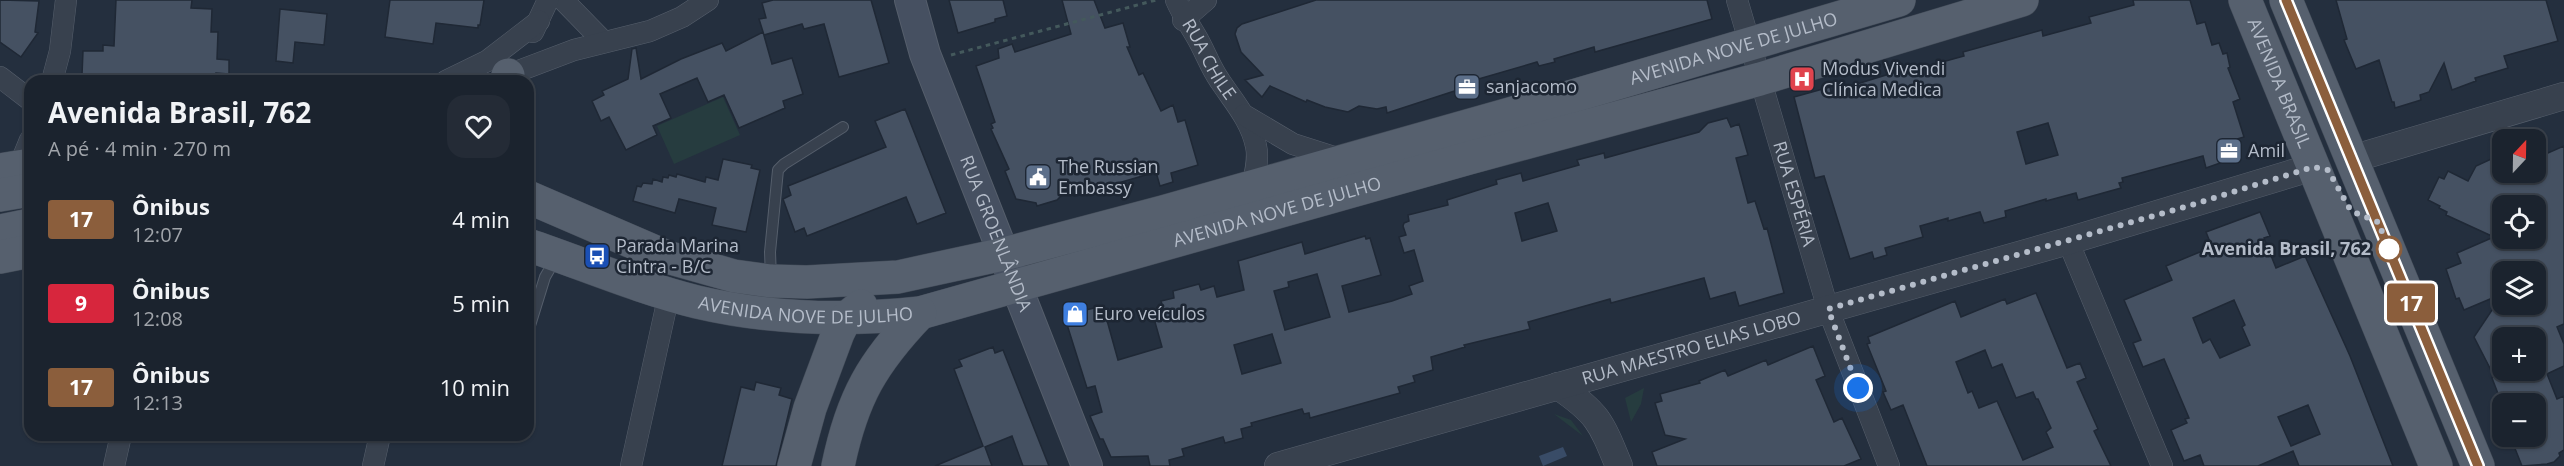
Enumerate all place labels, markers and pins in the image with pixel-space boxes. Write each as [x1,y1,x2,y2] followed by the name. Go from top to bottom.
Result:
[1822,56,1945,101] place label: Modus Vivendi Clínica Medica
[1787,64,1817,94] hospital icon: Modus Vivendi Clínica Medica
[1452,72,1482,102] office icon: sanjacomo
[1486,74,1577,98] place label: sanjacomo
[2214,136,2244,166] office icon: Amil
[2248,138,2285,162] place label: Amil
[1058,154,1159,199] place label: The Russian Embassy
[1023,162,1053,192] public building icon: The Russian Embassy
[616,233,739,278] place label: Parada Marina Cintra - B/C
[2202,236,2371,260] place label: Avenida Brasil, 762
[2376,236,2402,262] marker: Avenida Brasil, 762
[582,241,612,271] bus stop icon: Parada Marina Cintra - B/C
[1060,299,1090,329] shop icon: Euro veículos
[1094,301,1205,325] place label: Euro veículos

